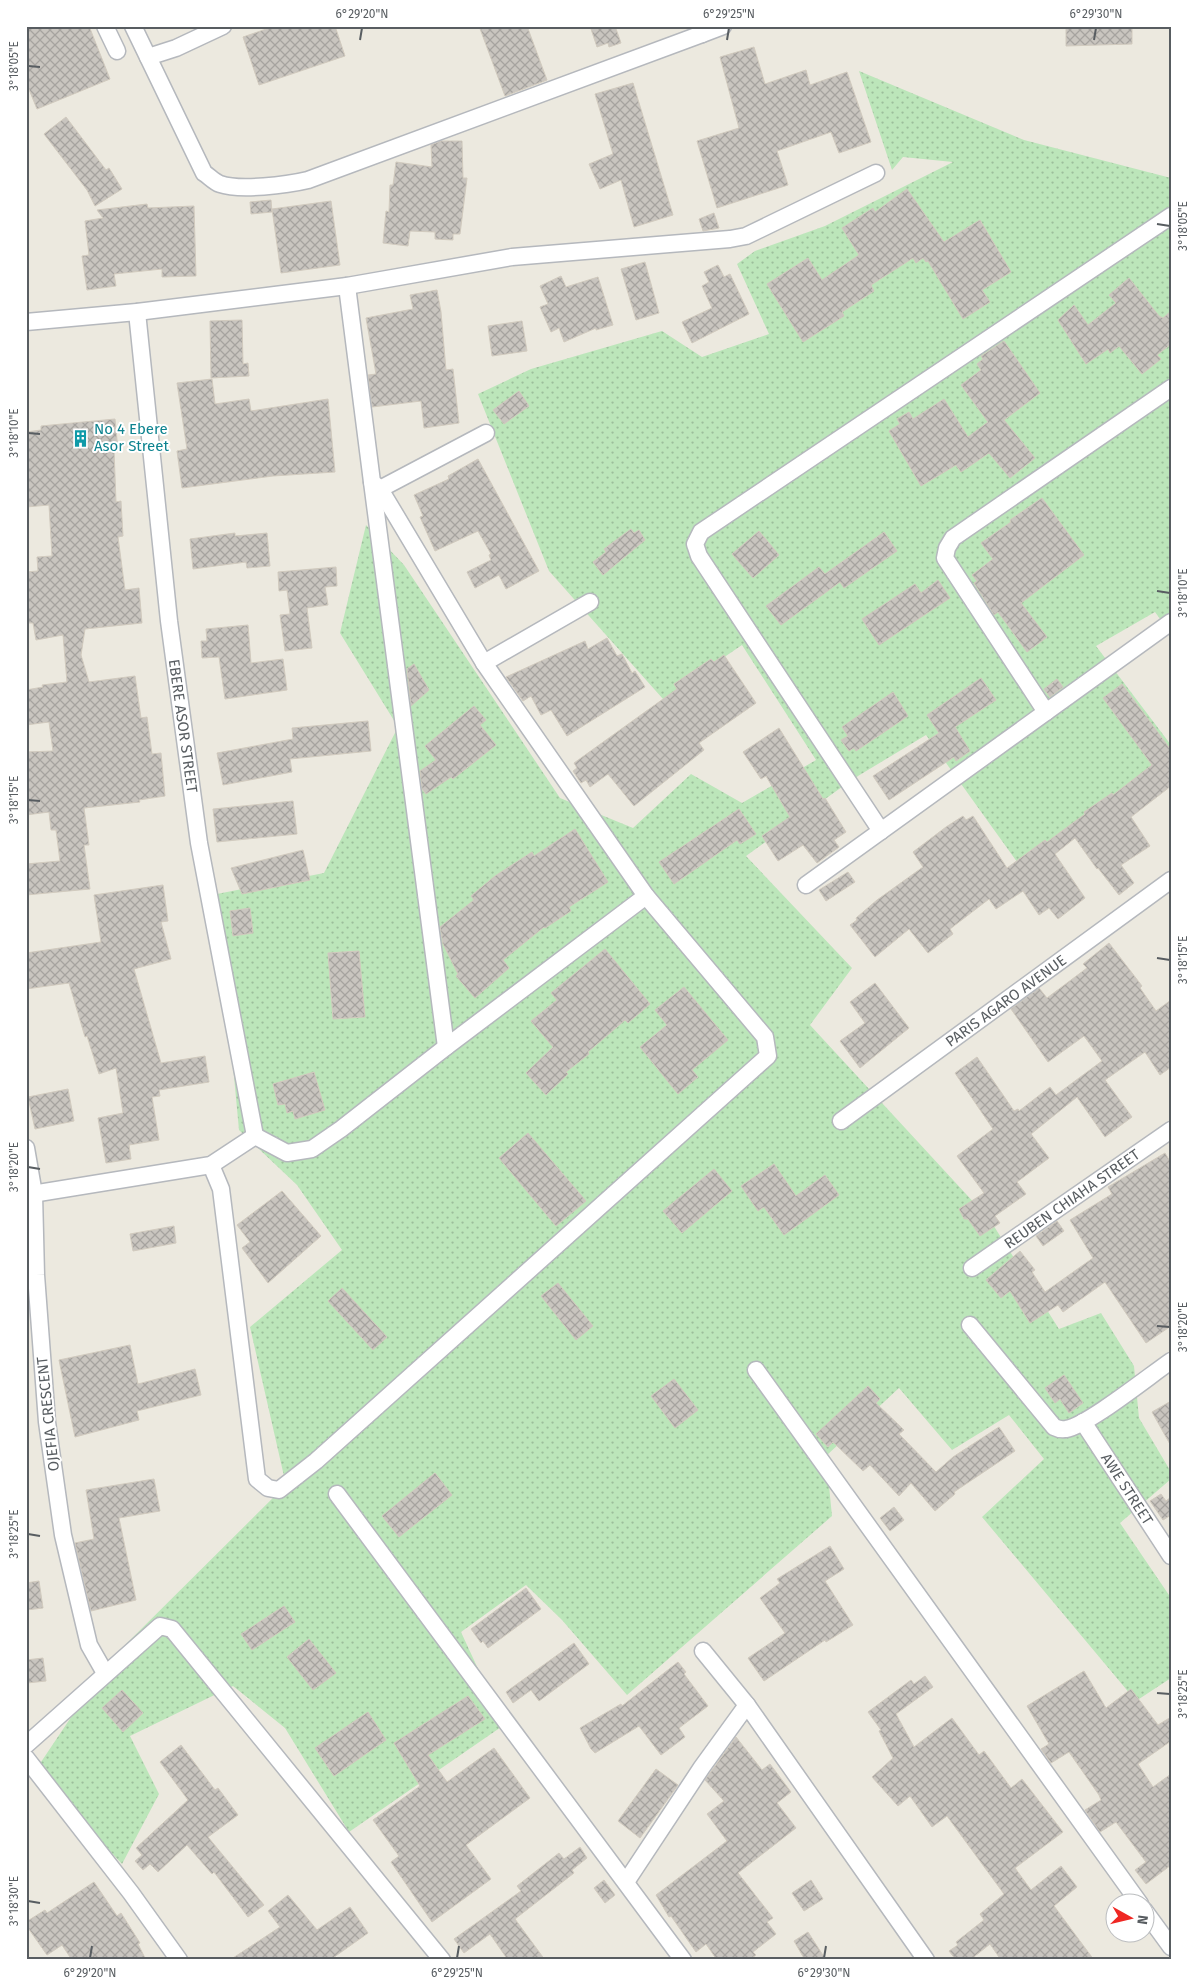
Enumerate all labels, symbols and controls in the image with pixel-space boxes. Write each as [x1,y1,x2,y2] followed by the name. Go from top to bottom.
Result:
[336,7,388,21] text: 6°29'20"N
[703,7,755,21] text: 6°29'25"N
[1070,7,1122,21] text: 6°29'30"N
[7,41,21,91] text: 3°18'05"E
[1176,201,1190,251] text: 3°18'05"E
[7,408,21,458] text: 3°18'10"E
[94,420,169,455] place label: No 4 Ebere Asor Street
[70,428,90,448] building icon: No 4 Ebere Asor Street
[1176,568,1190,618] text: 3°18'10"E
[165,658,201,794] street label: EBERE ASOR STREET
[7,776,21,824] text: 3°18'15"E
[1176,936,1190,984] text: 3°18'15"E
[942,951,1070,1051] street label: PARIS AGARO AVENUE
[7,1142,21,1192] text: 3°18'20"E
[1001,1145,1143,1253] street label: REUBEN CHIAHA STREET
[1176,1302,1190,1352] text: 3°18'20"E
[33,1356,63,1472] street label: OJEFIA CRESCENT
[1097,1450,1157,1528] street label: AWE STREET
[7,1509,21,1559] text: 3°18'25"E
[1176,1669,1190,1719] text: 3°18'25"E
[7,1876,21,1926] text: 3°18'30"E
[1104,1894,1154,1944] north arrow
[1133,1914,1151,1926] text: N
[64,1966,116,1980] text: 6°29'20"N
[431,1966,483,1980] text: 6°29'25"N
[798,1966,850,1980] text: 6°29'30"N

